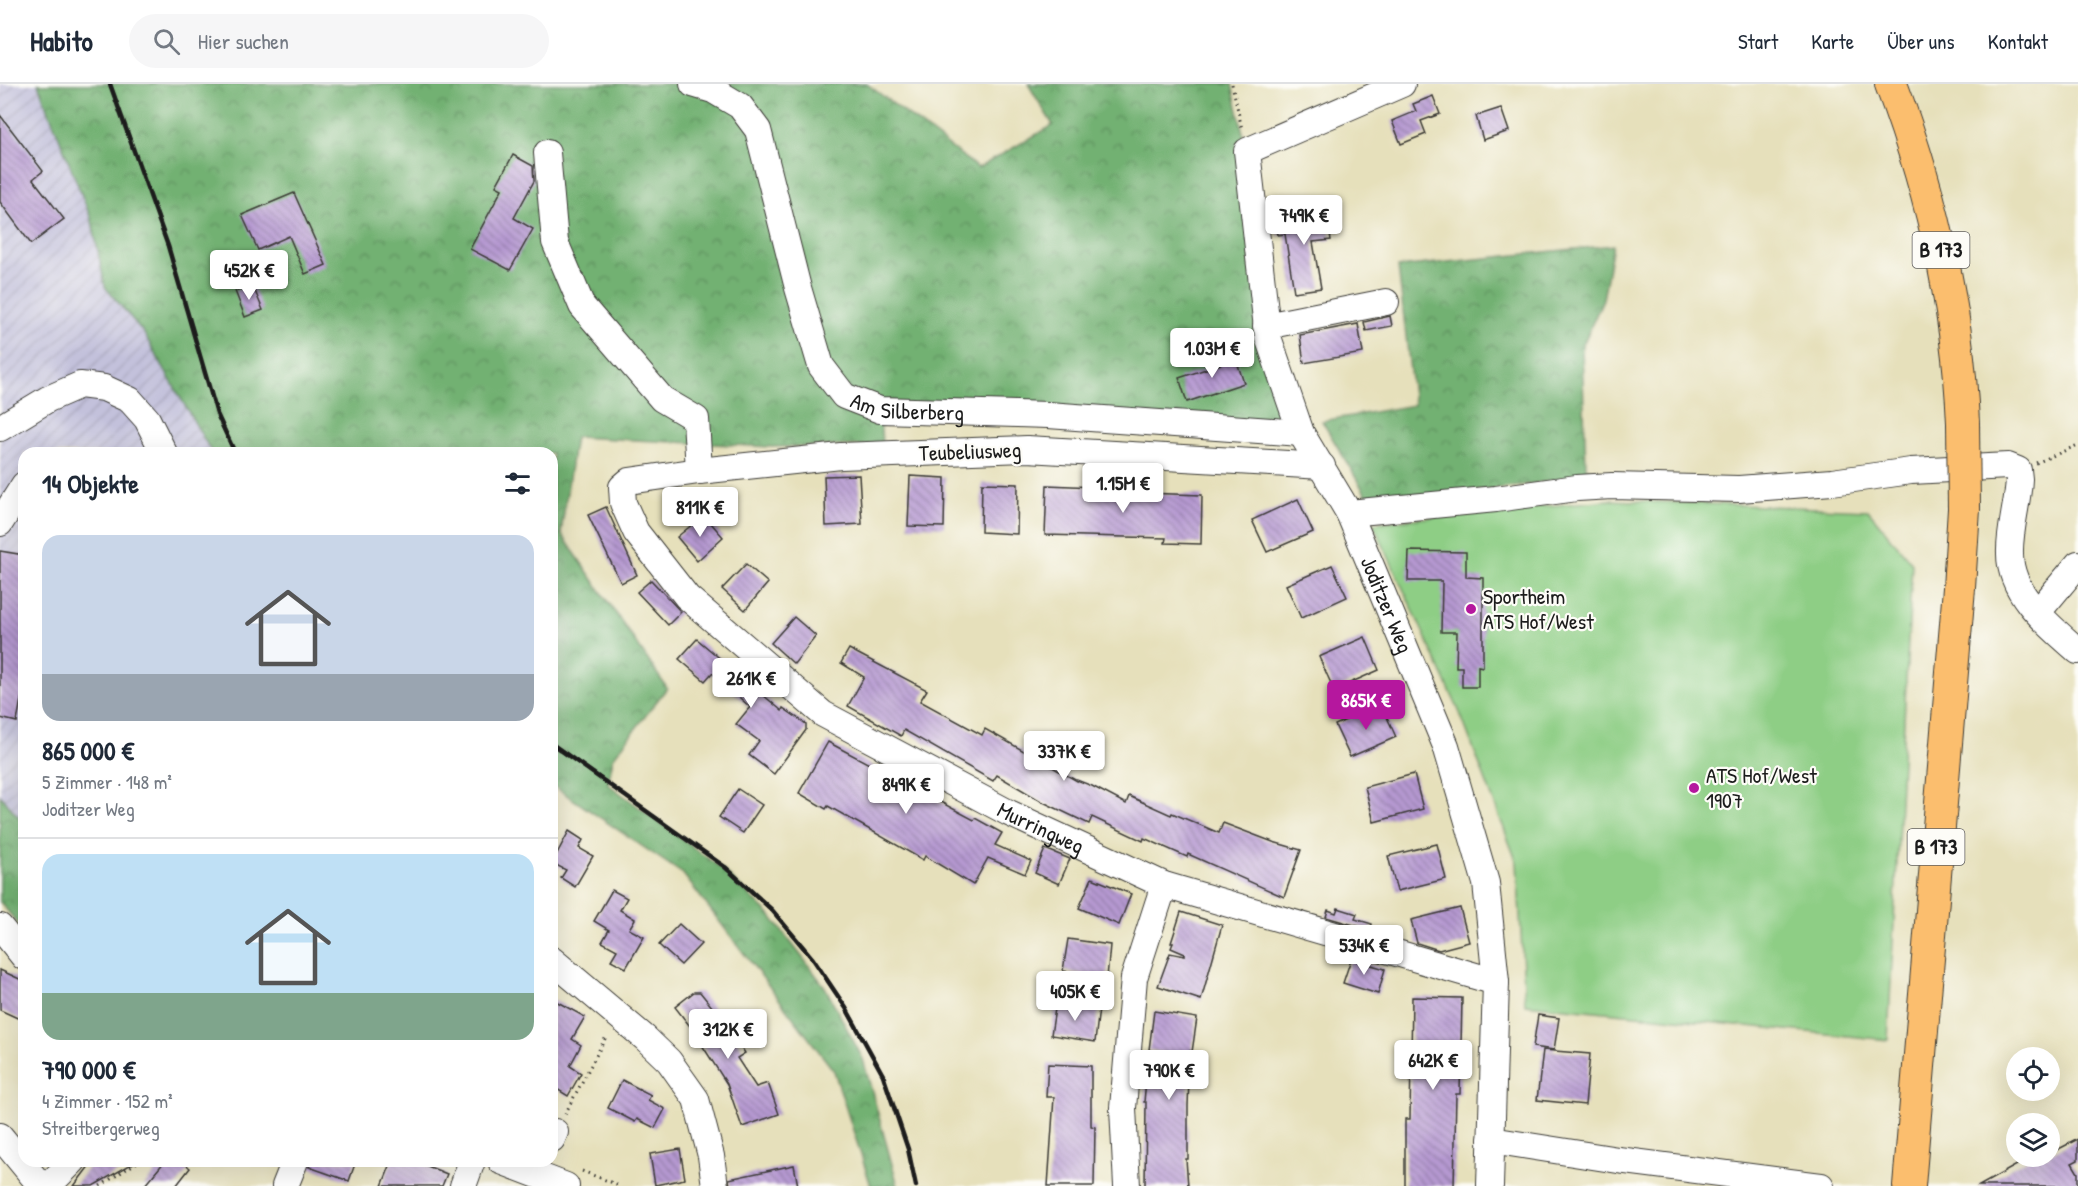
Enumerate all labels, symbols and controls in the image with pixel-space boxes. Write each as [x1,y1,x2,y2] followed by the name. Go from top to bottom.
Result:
[129,14,549,68] search box
[30,22,93,60] text: Habito
[150,25,183,58] icon: search
[198,26,289,56] text: Hier suchen
[1738,27,1778,56] text: Start
[1811,27,1854,56] text: Karte
[1887,27,1955,56] text: Über uns
[1988,27,2048,56] text: Kontakt
[1255,195,1353,246] pin: 749K €
[1279,201,1329,228] text: 749K €
[1912,232,1970,268] road number: B 173
[200,250,298,301] pin: 452K €
[224,256,274,283] text: 452K €
[1157,328,1267,379] pin: 1.03M €
[1184,334,1240,361] text: 1.03M €
[847,385,964,427] street label: Am Silberberg
[918,434,1022,468] street label: Teubeliusweg
[1068,463,1178,514] pin: 1.15M €
[42,466,139,501] text: 14 Objekte
[501,467,534,500] icon: filters
[1096,469,1150,496] text: 1.15M €
[651,487,749,538] pin: 811K €
[676,493,724,520] text: 811K €
[1354,552,1421,657] street label: Joditzer Weg
[234,574,342,682] icon: home
[1483,581,1594,636] place label: Sportheim ATS Hof/West
[1464,602,1478,616] marker: Sportheim ATS Hof/West
[702,658,800,709] pin: 261K €
[726,664,776,691] text: 261K €
[1317,680,1415,731] pin: 865K €
[1341,686,1391,713] text: 865K €
[1015,731,1113,782] pin: 337K €
[42,733,134,768] text: 865 000 €
[1038,737,1090,764] text: 337K €
[1706,760,1817,815] place label: ATS Hof/West 1907
[857,764,955,815] pin: 849K €
[42,768,172,795] text: 5 Zimmer · 148 m²
[882,770,930,797] text: 849K €
[1687,781,1701,795] marker: ATS Hof/West 1907
[42,795,135,822] text: Joditzer Weg
[992,795,1089,861] street label: Murringweg
[1908,829,1964,865] road number: B 173
[234,893,342,1001] icon: home
[1315,925,1413,976] pin: 534K €
[1339,931,1389,958] text: 534K €
[1026,971,1124,1022] pin: 405K €
[1050,977,1100,1004] text: 405K €
[679,1009,777,1060] pin: 312K €
[703,1015,753,1042] text: 312K €
[1384,1040,1482,1091] pin: 642K €
[1408,1046,1458,1073] text: 642K €
[2006,1047,2060,1167] map controls
[2006,1047,2060,1101] button: locate
[1120,1050,1218,1101] pin: 790K €
[42,1052,135,1087] text: 790 000 €
[1144,1056,1194,1083] text: 790K €
[42,1087,173,1114] text: 4 Zimmer · 152 m²
[2006,1113,2060,1167] button: layers
[42,1114,160,1141] text: Streitbergerweg

